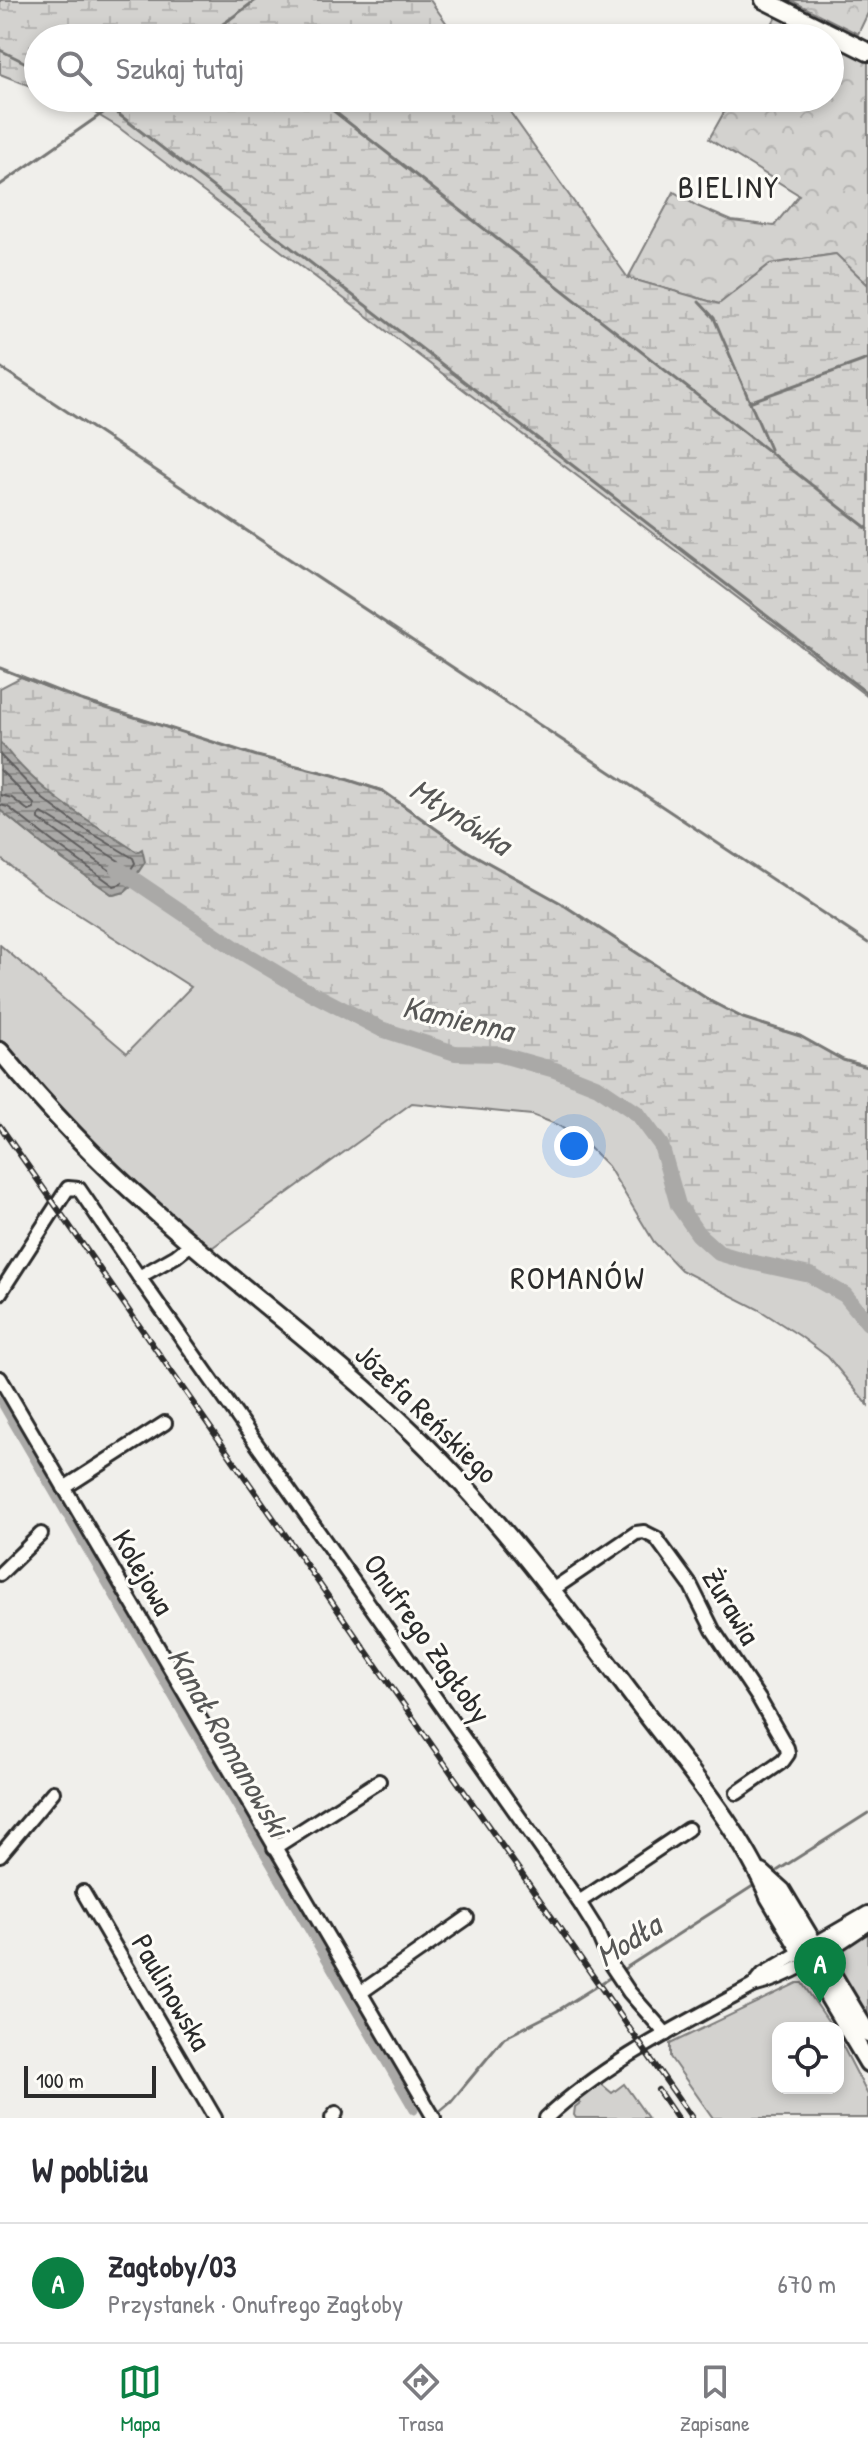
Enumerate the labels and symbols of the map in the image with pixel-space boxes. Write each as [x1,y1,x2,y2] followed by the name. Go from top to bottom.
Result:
[678,165,780,208] district label: BIELINY
[402,767,523,867] water label: Młynówka
[398,984,521,1052] water label: Kamienna
[554,1126,594,1166] your location
[510,1256,646,1299] district label: ROMANÓW
[347,1334,507,1492] street label: Józefa Reńskiego
[104,1522,185,1622] street label: Kolejowa
[355,1546,501,1730] street label: Onufrego Zagłoby
[694,1560,771,1652] street label: Żurawia
[157,1639,302,1847] water label: Kanał Romanowski
[587,1902,672,1977] water label: Modła
[123,1926,221,2058] street label: Paulinowska
[794,1937,846,2003] pin: A
[24,2062,156,2098] scale bar

